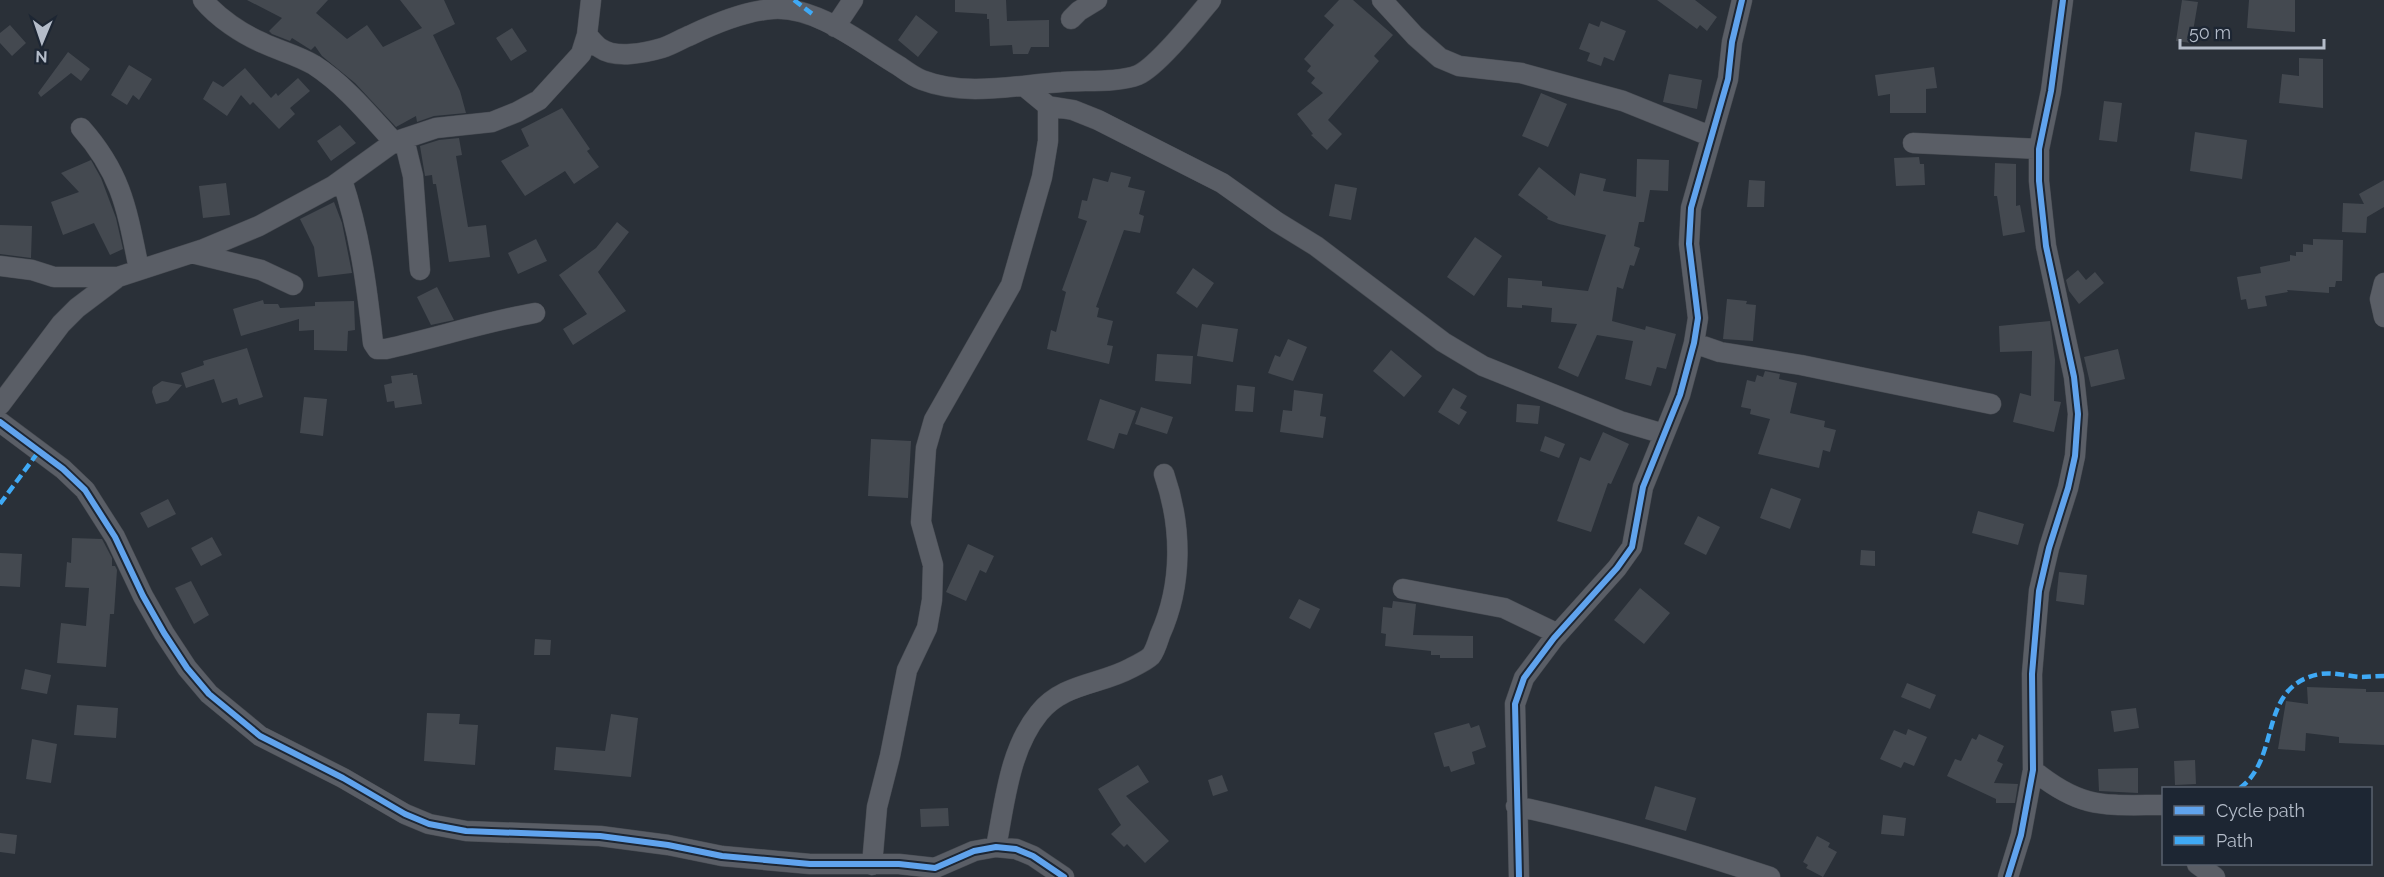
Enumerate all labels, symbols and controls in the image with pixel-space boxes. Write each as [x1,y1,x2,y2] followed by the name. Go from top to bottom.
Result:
[12,12,72,72] north arrow
[2180,12,2324,50] scale bar
[2189,22,2231,43] text: 50 m
[35,47,48,66] text: N
[2162,787,2372,865] legend
[2216,800,2305,821] text: Cycle path
[2216,830,2253,851] text: Path

